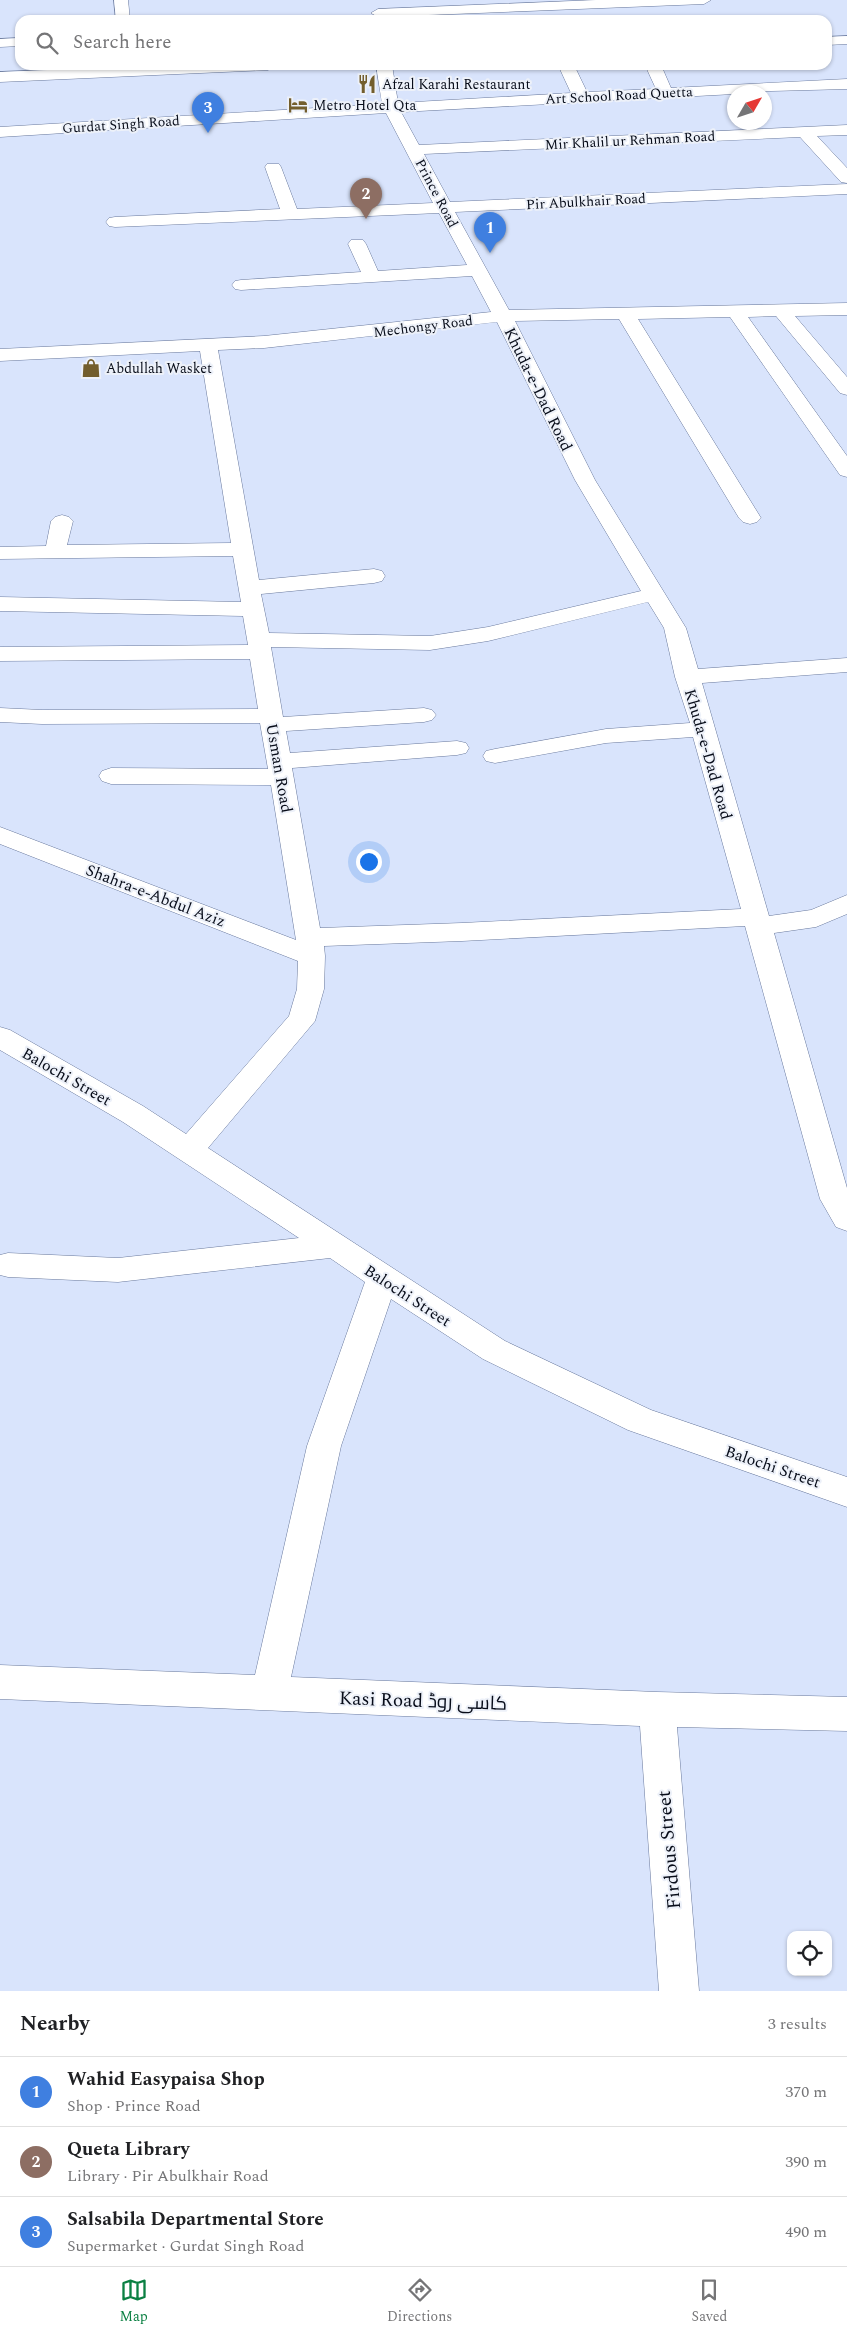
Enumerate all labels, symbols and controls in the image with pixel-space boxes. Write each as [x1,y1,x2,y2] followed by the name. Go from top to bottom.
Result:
[15,15,832,70] search box
[73,28,172,57] text: Search here
[33,29,61,57] icon: search
[356,73,378,95] restaurant icon: Afzal Karahi Restaurant
[382,74,530,95] place label: Afzal Karahi Restaurant
[545,81,693,110] street label: Art School Road Quetta
[727,85,772,130] north arrow
[192,92,224,133] pin: 3
[287,94,309,116] hotel icon: Metro Hotel Qta
[313,95,416,116] place label: Metro Hotel Qta
[61,110,181,139] street label: Gurdat Singh Road
[544,126,716,155] street label: Mir Khalil ur Rehman Road
[410,155,464,232] street label: Prince Road
[350,178,382,219] pin: 2
[526,188,647,215] street label: Pir Abulkhair Road
[474,212,506,253] pin: 1
[372,310,474,343] street label: Mechongy Road
[498,323,579,456] street label: Khuda-e-Dad Road
[80,357,102,379] shop icon: Abdullah Wasket
[106,358,212,379] place label: Abdullah Wasket
[678,686,738,823] street label: Khuda-e-Dad Road
[259,722,299,815] street label: Usman Road
[356,849,382,875] your location
[82,858,229,934] street label: Shahra-e-Abdul Aziz
[17,1042,116,1112] street label: Balochi Street
[359,1259,456,1333] street label: Balochi Street
[722,1439,824,1495] street label: Balochi Street
[338,1684,508,1719] street label: Kasi Road کاسی روڈ
[650,1789,689,1911] street label: Firdous Street
[787,1931,832,1976] map controls
[787,1931,832,1976] button: locate
[20,2008,90,2040] text: Nearby
[768,2012,827,2036] text: 3 results
[67,2065,265,2094] text: Wahid Easypaisa Shop
[32,2080,40,2104] text: 1
[785,2080,827,2104] text: 370 m
[67,2094,201,2118] text: Shop · Prince Road
[67,2135,190,2164] text: Queta Library
[32,2150,40,2174] text: 2
[785,2150,827,2174] text: 390 m
[67,2164,269,2188] text: Library · Pir Abulkhair Road
[67,2205,324,2234] text: Salsabila Departmental Store
[32,2220,40,2244] text: 3
[785,2220,827,2244] text: 490 m
[67,2234,304,2258] text: Supermarket · Gurdat Singh Road
[120,2276,148,2327] tab: Map
[387,2276,452,2327] tab: Directions
[692,2276,727,2327] tab: Saved

